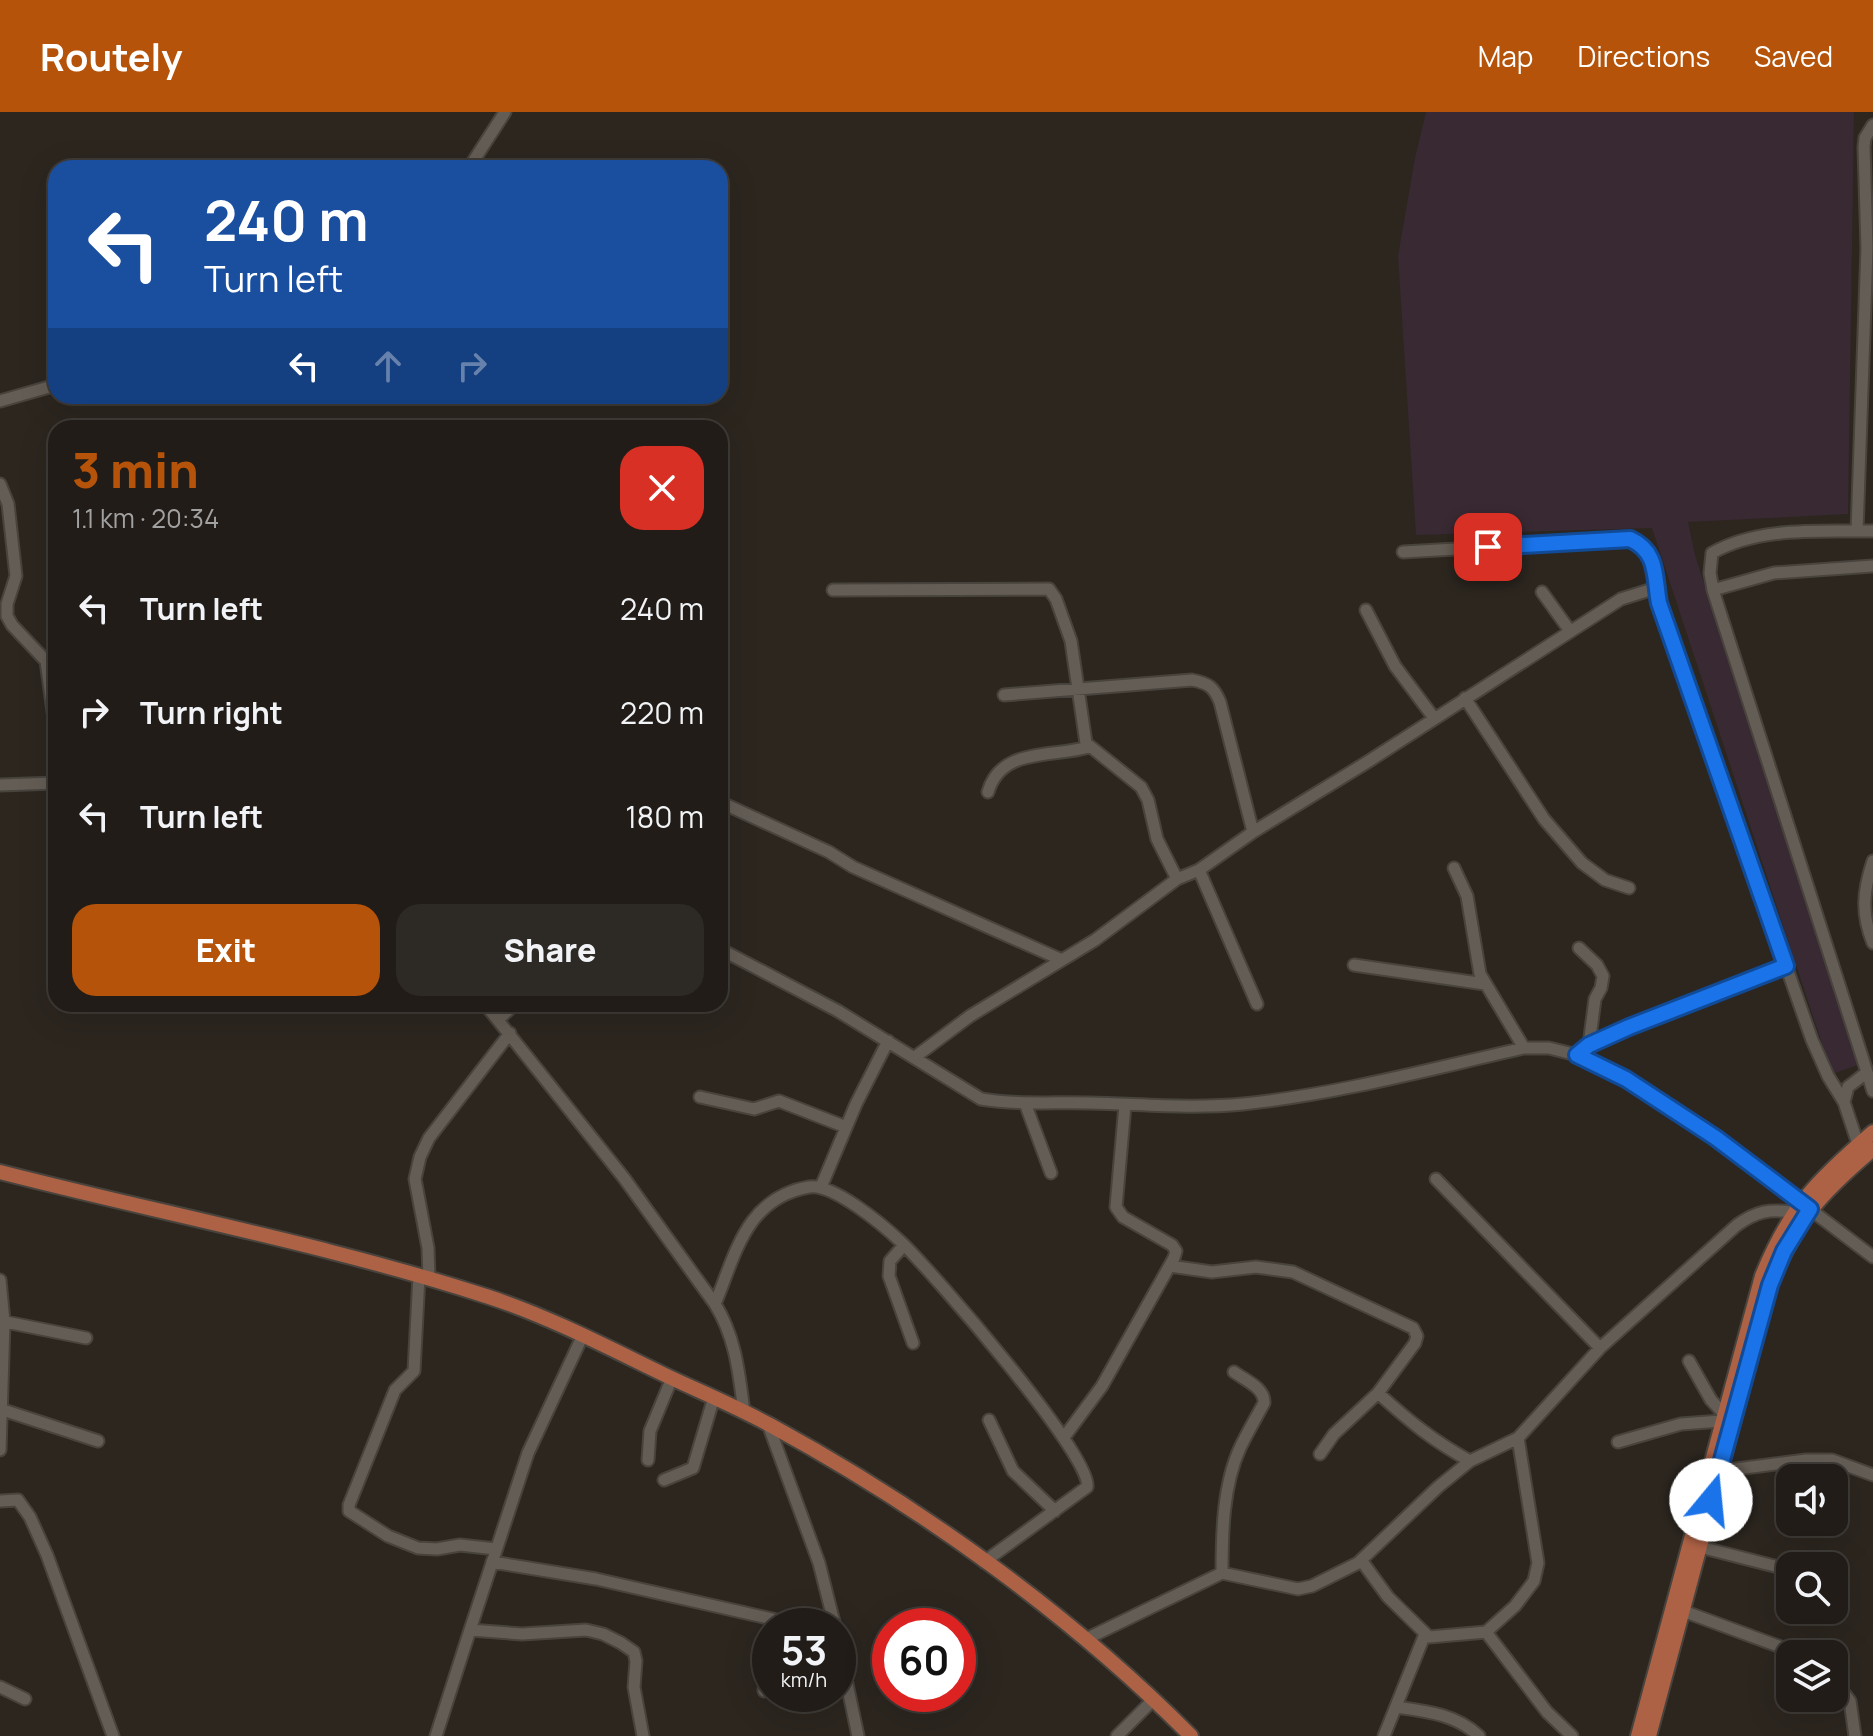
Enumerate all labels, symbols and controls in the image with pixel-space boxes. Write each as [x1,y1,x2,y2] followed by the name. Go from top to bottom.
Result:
[40,30,183,82] text: Routely
[1478,37,1533,75] text: Map
[1577,37,1710,75] text: Directions
[1754,37,1833,75] text: Saved
[204,181,369,258] text: 240 m
[72,192,176,296] icon: left
[204,254,343,303] text: Turn left
[282,344,326,388] icon: left
[366,344,410,388] icon: ahead
[450,344,494,388] icon: right
[72,437,199,502] text: 3 min
[620,446,704,530] button: close
[72,500,219,536] text: 1.1 km · 20:34
[1454,513,1522,581] pin
[1466,525,1510,569] icon: arrive
[72,586,116,630] icon: left
[140,588,263,629] text: Turn left
[620,588,704,629] text: 240 m
[72,690,116,734] icon: right
[140,692,283,733] text: Turn right
[620,692,704,733] text: 220 m
[72,794,116,838] icon: left
[140,796,263,837] text: Turn left
[625,796,704,837] text: 180 m
[72,904,380,996] button: Exit
[396,904,704,996] button: Share
[1669,1458,1753,1542] position arrow
[1776,1464,1848,1712] map controls
[1776,1464,1848,1536] button: sound
[1776,1552,1848,1624] button: search
[872,1608,976,1712] speed limit sign: 60
[781,1622,827,1677] text: 53
[1776,1640,1848,1712] button: layers
[781,1666,827,1693] text: km/h

